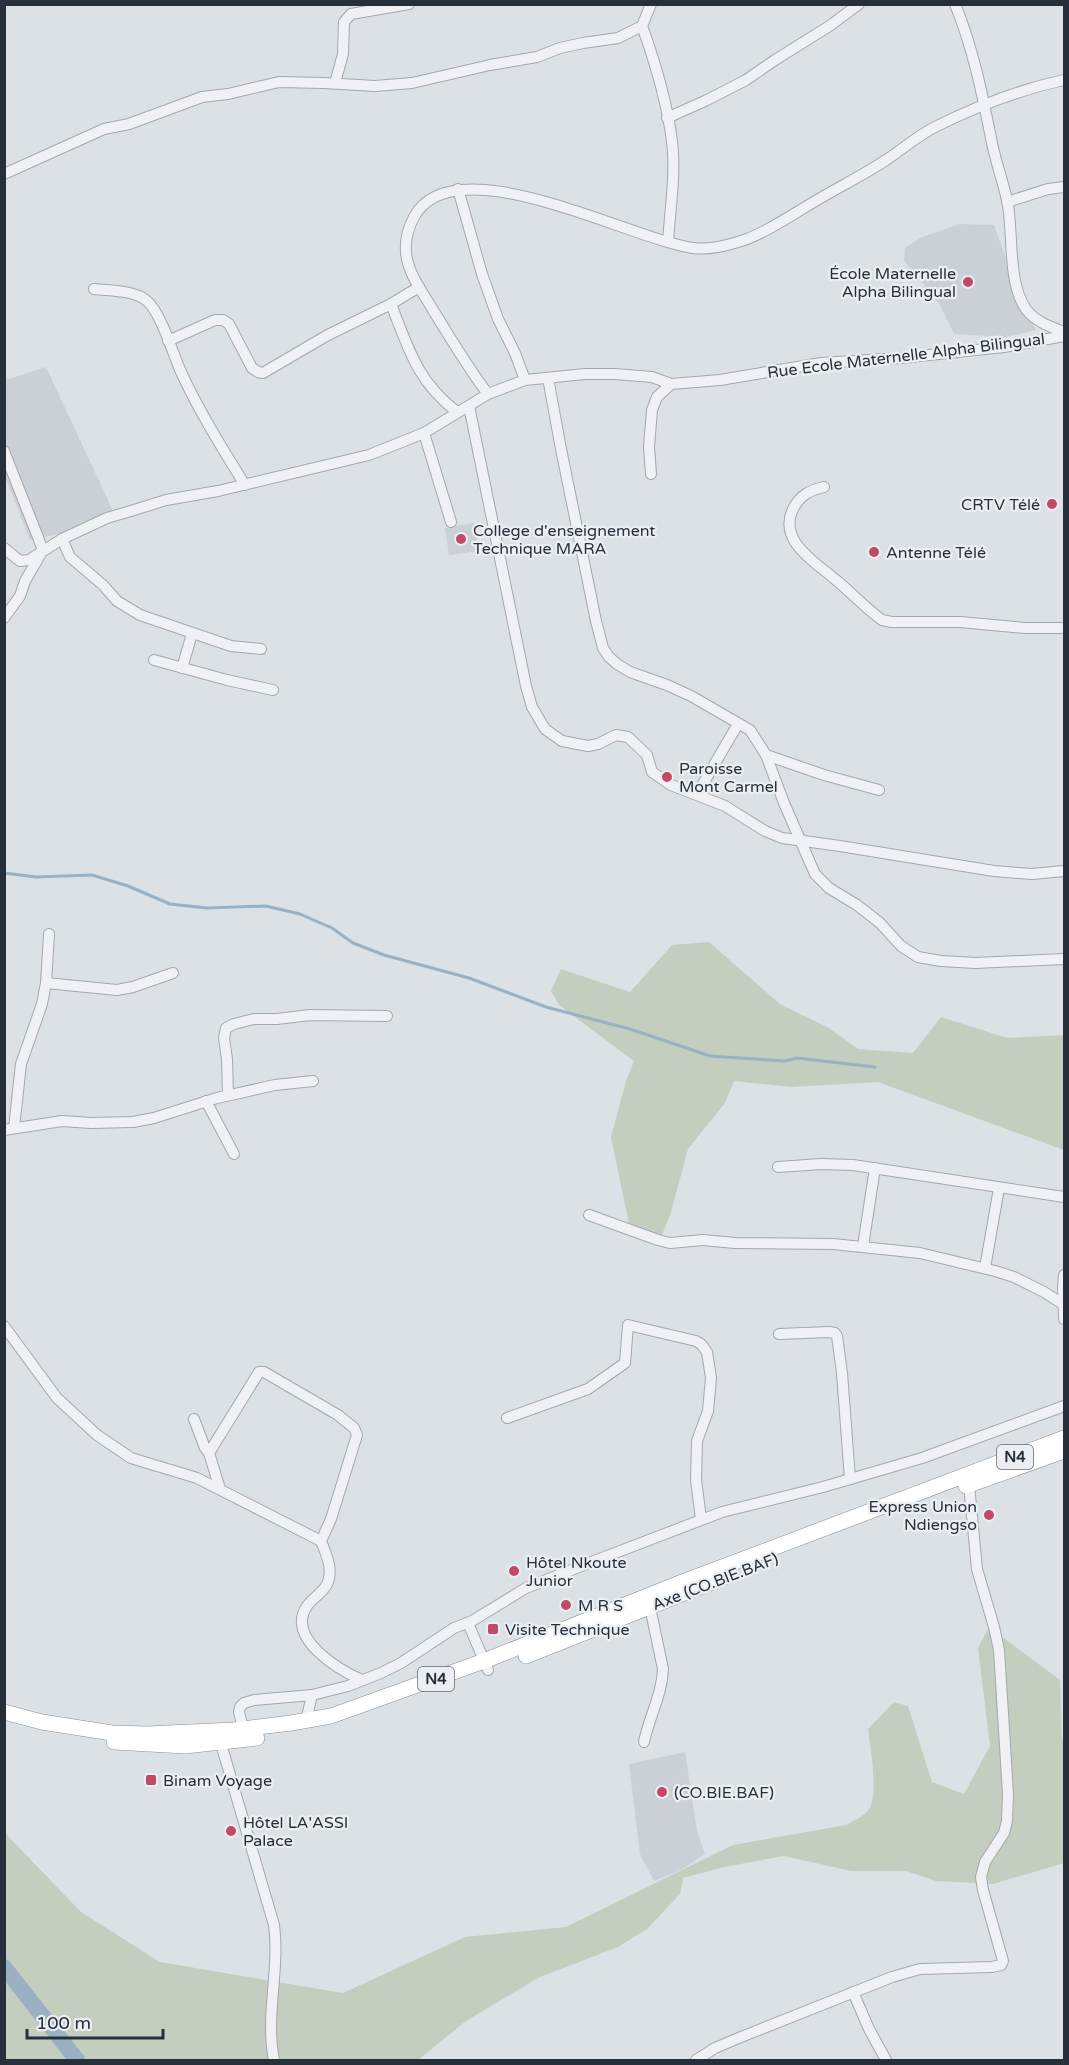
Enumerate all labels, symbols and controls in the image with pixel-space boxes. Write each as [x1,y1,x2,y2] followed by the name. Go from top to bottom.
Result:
[829,264,956,302] place label: École Maternelle Alpha Bilingual
[961,275,975,289] marker: École Maternelle Alpha Bilingual
[766,329,1046,383] street label: Rue Ecole Maternelle Alpha Bilingual
[961,495,1040,515] place label: CRTV Télé
[1045,497,1059,511] marker: CRTV Télé
[473,521,655,559] place label: College d'enseignement Technique MARA
[454,532,468,546] marker: College d'enseignement Technique MARA
[886,543,986,563] place label: Antenne Télé
[867,545,881,559] marker: Antenne Télé
[679,759,778,797] place label: Paroisse Mont Carmel
[660,770,674,784] marker: Paroisse Mont Carmel
[997,1445,1033,1469] road number: N4
[869,1497,977,1535] place label: Express Union Ndiengso
[982,1508,996,1522] marker: Express Union Ndiengso
[649,1549,781,1615] street label: Axe (CO.BIE.BAF)
[526,1553,627,1591] place label: Hôtel Nkoute Junior
[507,1564,521,1578] marker: Hôtel Nkoute Junior
[578,1596,623,1616] place label: M R S
[559,1598,573,1612] marker: M R S
[505,1620,629,1640] place label: Visite Technique
[486,1622,500,1636] marker: Visite Technique
[418,1667,454,1691] road number: N4
[163,1771,272,1791] place label: Binam Voyage
[144,1773,158,1787] marker: Binam Voyage
[674,1783,774,1803] place label: (CO.BIE.BAF)
[655,1785,669,1799] marker: (CO.BIE.BAF)
[243,1813,348,1851] place label: Hôtel LA'ASSI Palace
[224,1824,238,1838] marker: Hôtel LA'ASSI Palace
[27,2002,164,2040] scale bar
[36,2012,91,2034] text: 100 m

